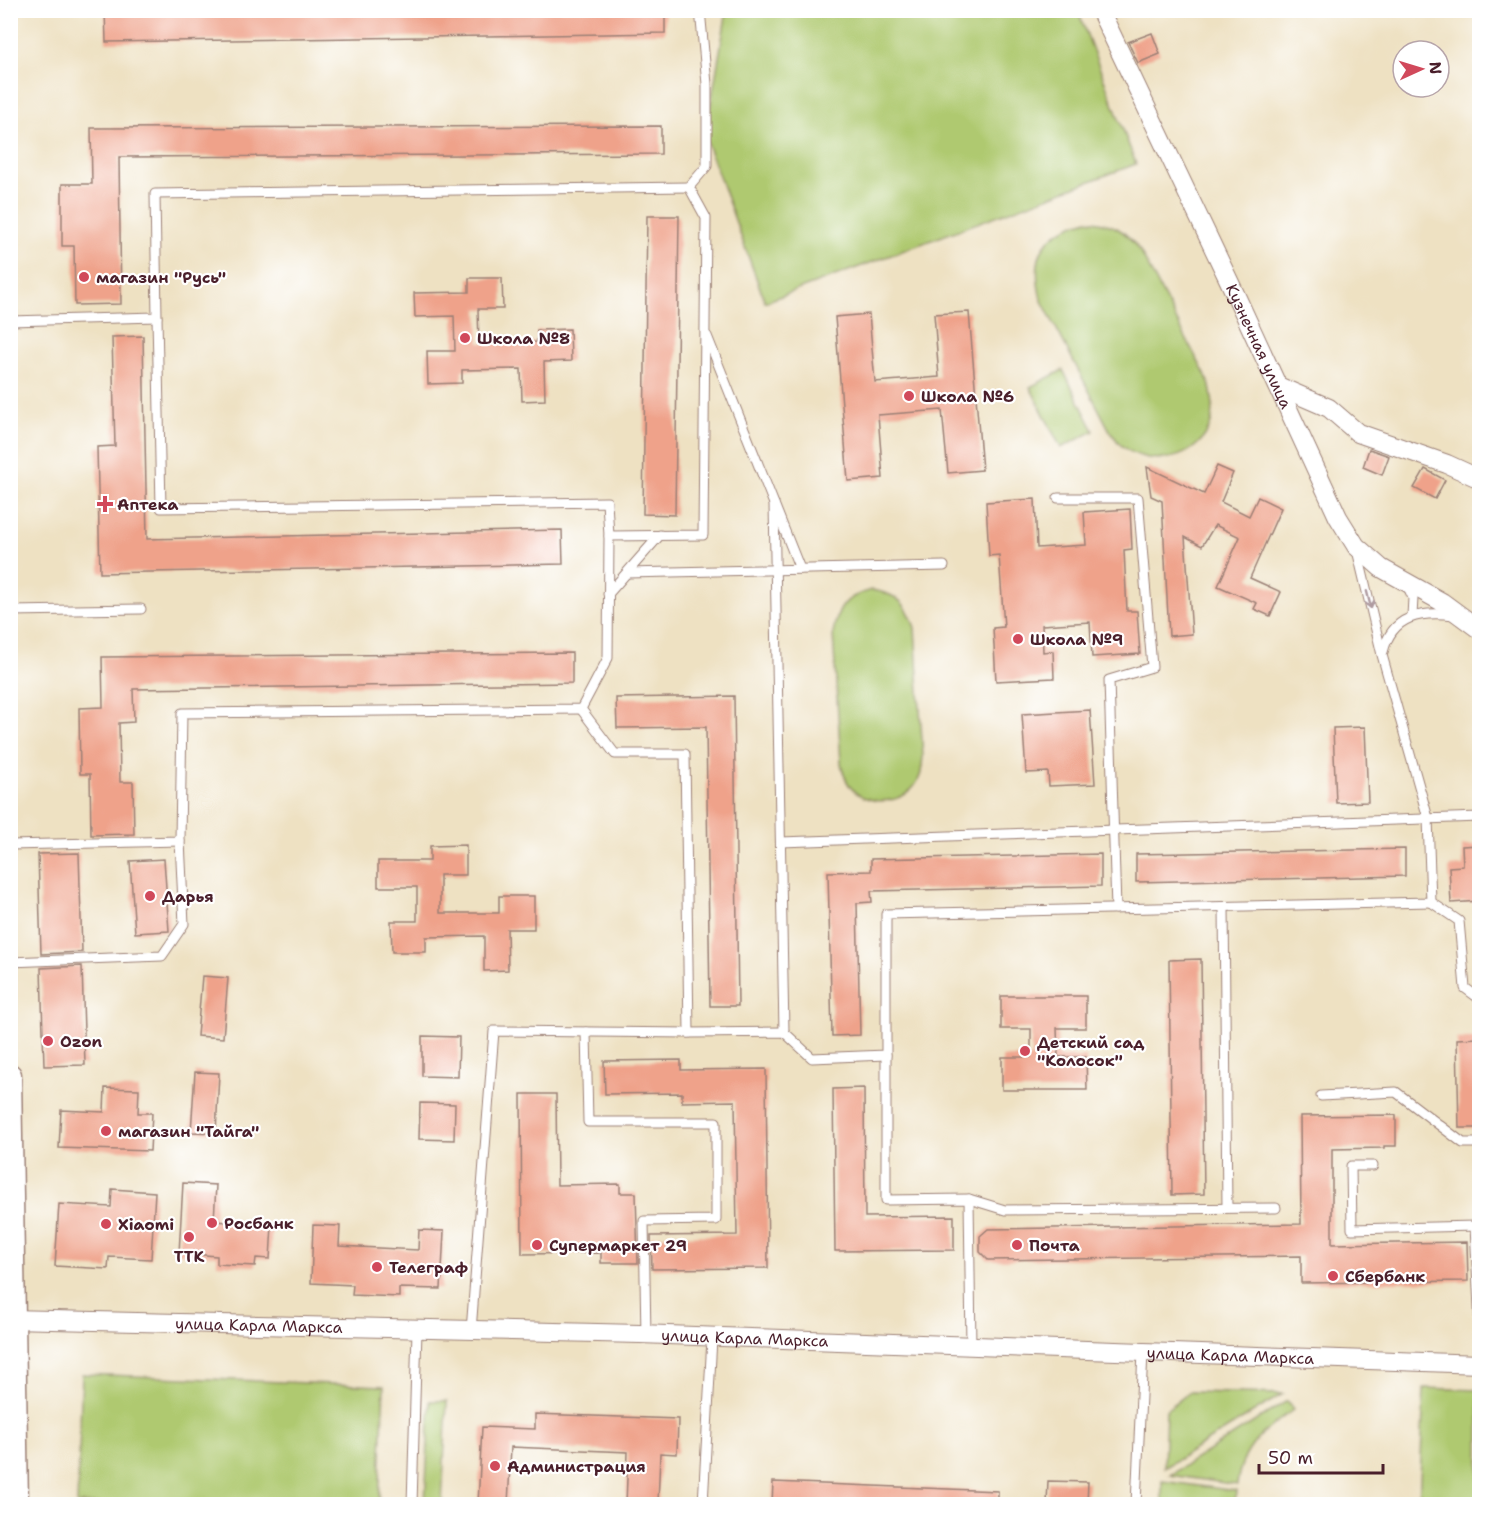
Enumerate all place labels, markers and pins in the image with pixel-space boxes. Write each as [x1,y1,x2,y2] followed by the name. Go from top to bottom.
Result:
[96,267,226,288] place label: магазин "Русь"
[77,270,91,284] marker: магазин "Русь"
[477,328,570,349] place label: Школа №8
[458,331,472,345] marker: Школа №8
[921,386,1014,407] place label: Школа №6
[902,389,916,403] marker: Школа №6
[117,494,178,515] place label: Аптека
[98,497,112,511] marker: Аптека
[1030,629,1123,650] place label: Школа №9
[1011,632,1025,646] marker: Школа №9
[162,886,214,907] place label: Дарья
[143,889,157,903] marker: Дарья
[60,1031,103,1052] place label: Ozon
[1037,1032,1145,1071] place label: Детский сад "Колосок"
[41,1034,55,1048] marker: Ozon
[1018,1044,1032,1058] marker: Детский сад "Колосок"
[118,1121,259,1142] place label: магазин "Тайга"
[99,1124,113,1138] marker: магазин "Тайга"
[224,1213,294,1234] place label: Росбанк
[118,1214,174,1235] place label: Xiaomi
[205,1216,219,1230] marker: Росбанк
[99,1217,113,1231] marker: Xiaomi
[182,1230,196,1244] marker: ТТК
[549,1235,687,1256] place label: Супермаркет 29
[1029,1235,1080,1256] place label: Почта
[530,1238,544,1252] marker: Супермаркет 29
[1010,1238,1024,1252] marker: Почта
[174,1246,204,1267] place label: ТТК
[389,1257,468,1278] place label: Телеграф
[370,1260,384,1274] marker: Телеграф
[1345,1266,1425,1287] place label: Сбербанк
[1326,1269,1340,1283] marker: Сбербанк
[507,1456,646,1477] place label: Администрация
[488,1459,502,1473] marker: Администрация

